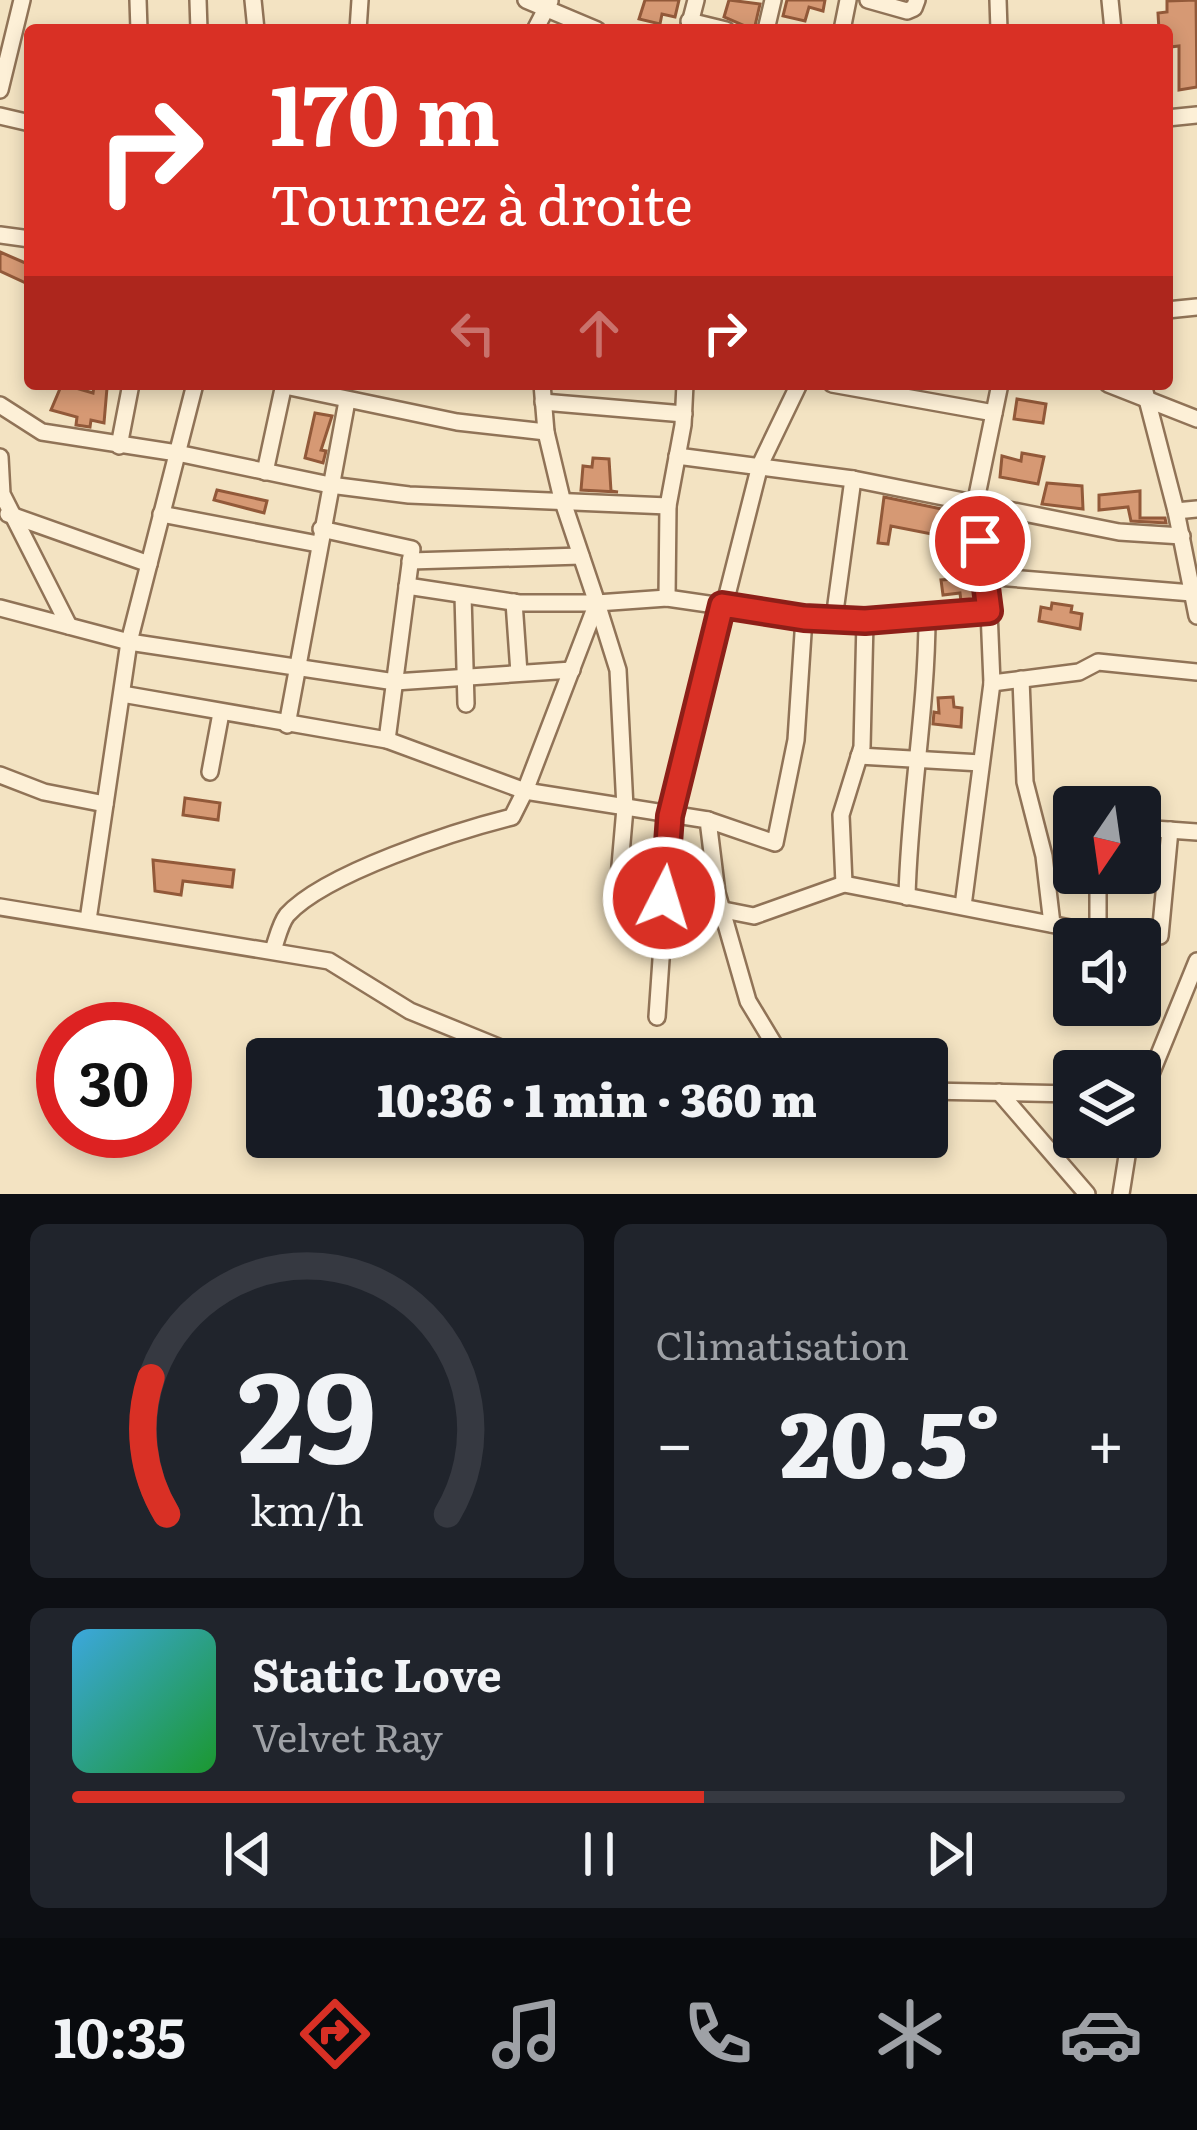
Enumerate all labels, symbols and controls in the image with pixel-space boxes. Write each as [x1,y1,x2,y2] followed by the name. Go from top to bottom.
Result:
[270,47,500,172] text: 170 m
[72,72,228,228] icon: right
[270,161,693,242] text: Tournez à droite
[440,300,506,366] icon: left
[566,300,632,366] icon: ahead
[692,300,758,366] icon: right
[929,490,1031,592] pin
[947,508,1013,574] icon: arrive
[1053,786,1161,894] north arrow
[1053,786,1161,1158] map controls
[601,835,727,961] position arrow
[1053,918,1161,1026] button: sound
[36,1002,192,1158] speed limit sign: 30
[1053,1050,1161,1158] button: layers
[377,1064,817,1131] text: 10:36 · 1 min · 360 m
[656,1314,909,1372] text: Climatisation
[237,1316,376,1501] text: 29
[780,1372,1001,1506] text: 20.5°
[656,1390,694,1488] text: −
[1087,1390,1125,1488] text: +
[250,1476,364,1539] text: km/h
[252,1639,502,1706] text: Static Love
[252,1706,443,1764] text: Velvet Ray
[215,1821,281,1887] icon: previous
[566,1821,632,1887] icon: pause
[917,1821,983,1887] icon: next
[293,1992,377,2076] icon: directions
[485,1992,569,2076] icon: music
[676,1992,760,2076] icon: phone
[868,1992,952,2076] icon: climate
[1059,1992,1143,2076] icon: car
[54,1994,186,2075] text: 10:35

